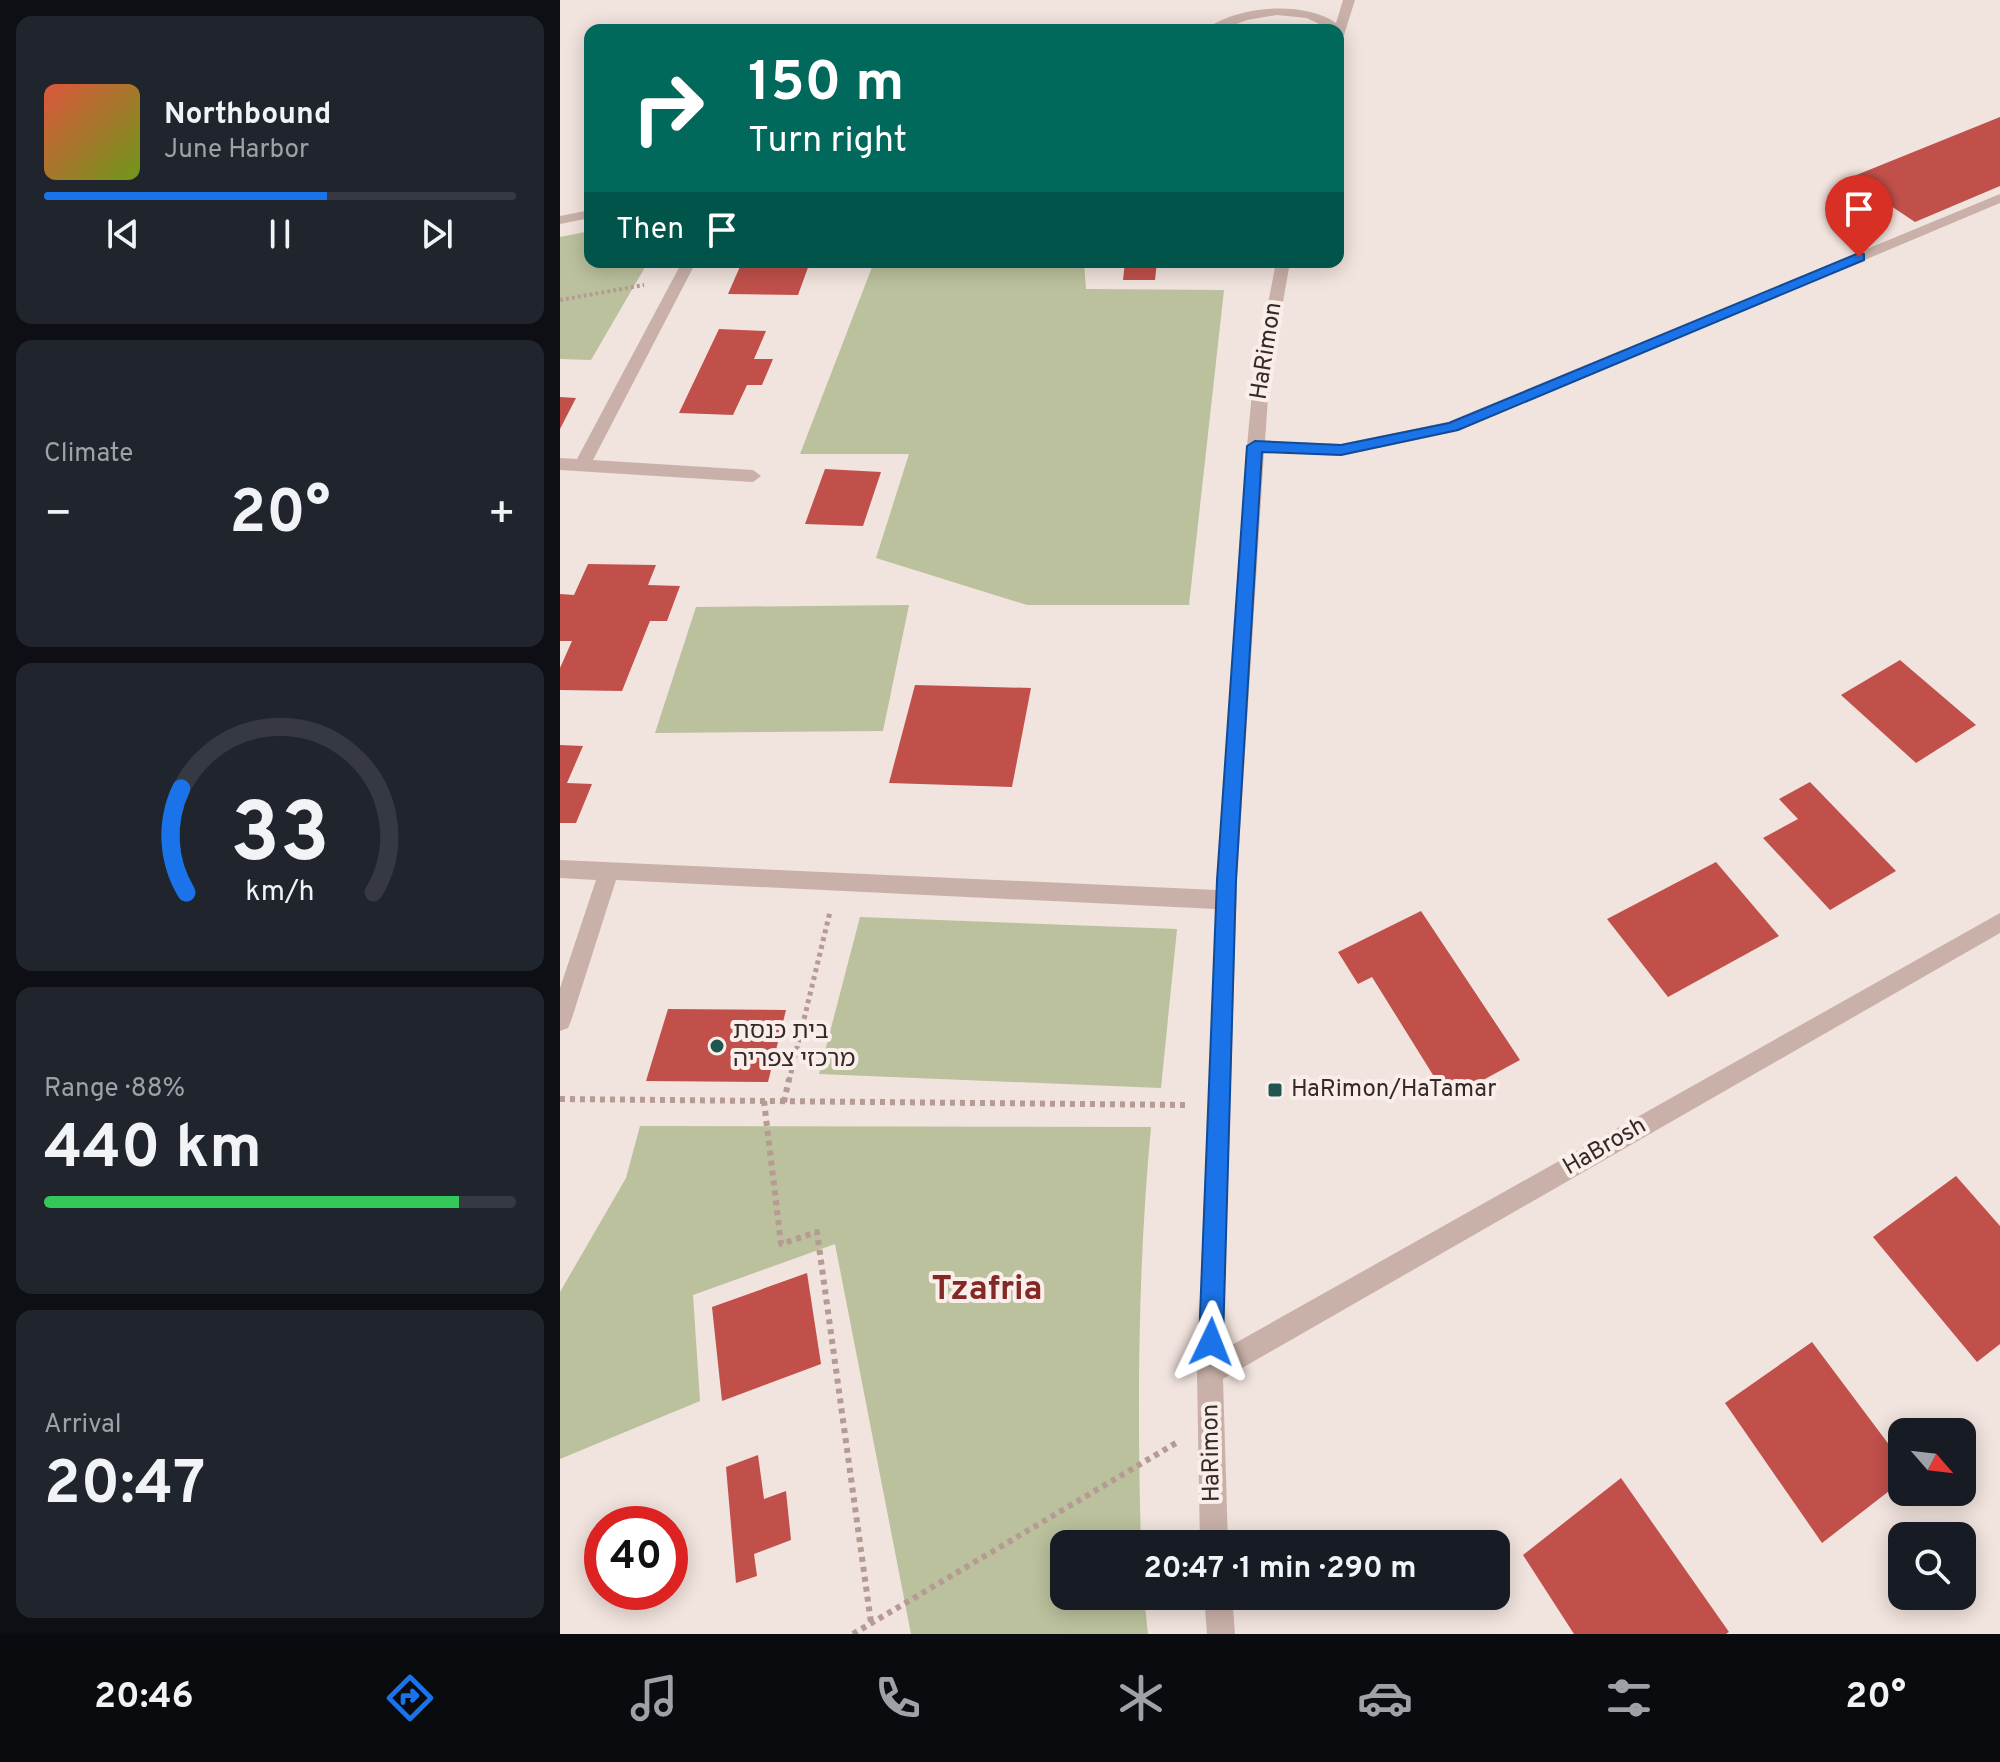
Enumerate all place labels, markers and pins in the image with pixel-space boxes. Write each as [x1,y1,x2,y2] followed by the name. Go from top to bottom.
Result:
[1825,175,1893,257] pin
[733,1017,855,1075] place label: בית כנסת מרכזי צפריה
[708,1037,726,1055] marker: בית כנסת מרכזי צפריה
[1291,1075,1496,1105] place label: HaRimon/HaTamar
[1266,1081,1284,1099] marker: HaRimon/HaTamar

